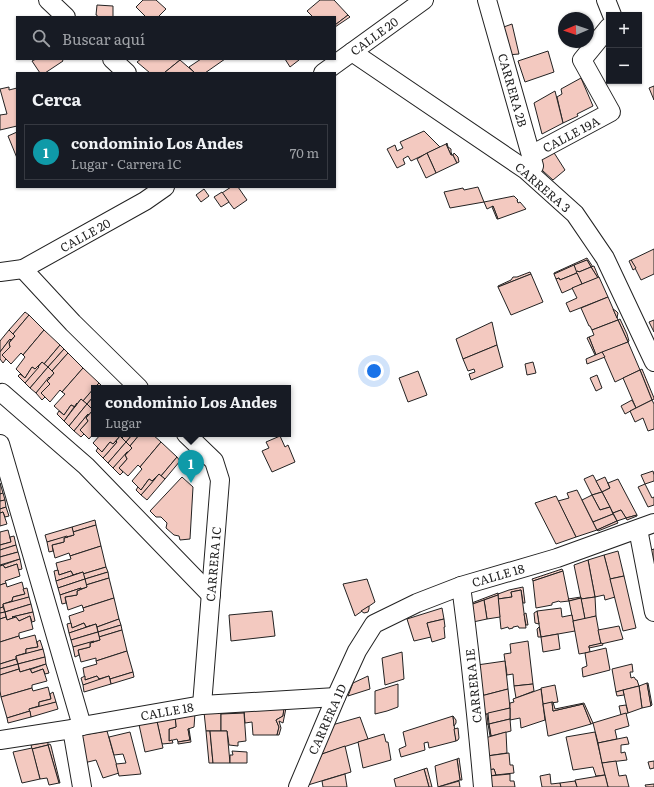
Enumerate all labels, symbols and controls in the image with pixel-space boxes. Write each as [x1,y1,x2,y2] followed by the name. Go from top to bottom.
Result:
[346,12,402,60] street label: CALLE 20
[558,12,594,48] north arrow
[606,12,642,84] map controls
[606,12,642,48] button: +
[16,16,336,60] search box
[30,27,52,49] icon: search
[62,27,145,50] text: Buscar aquí
[606,48,642,84] button: −
[494,51,532,129] street label: CARRERA 2B
[32,86,81,111] text: Cerca
[539,111,603,157] street label: CALLE 19A
[71,131,243,154] text: condominio Los Andes
[43,143,49,162] text: 1
[290,143,319,162] text: 70 m
[71,154,182,173] text: Lugar · Carrera 1C
[511,158,575,216] street label: CARRERA 3
[56,214,114,256] street label: CALLE 20
[364,361,384,381] your location
[91,385,291,437] popup
[105,390,277,413] text: condominio Los Andes
[105,413,141,432] text: Lugar
[178,450,204,483] pin: 1
[201,526,225,602] street label: CARRERA 1C
[470,559,527,591] street label: CALLE 18
[460,648,486,724] street label: CARRERA 1E
[303,681,351,757] street label: CARRERA 1D
[139,697,195,725] street label: CALLE 18

